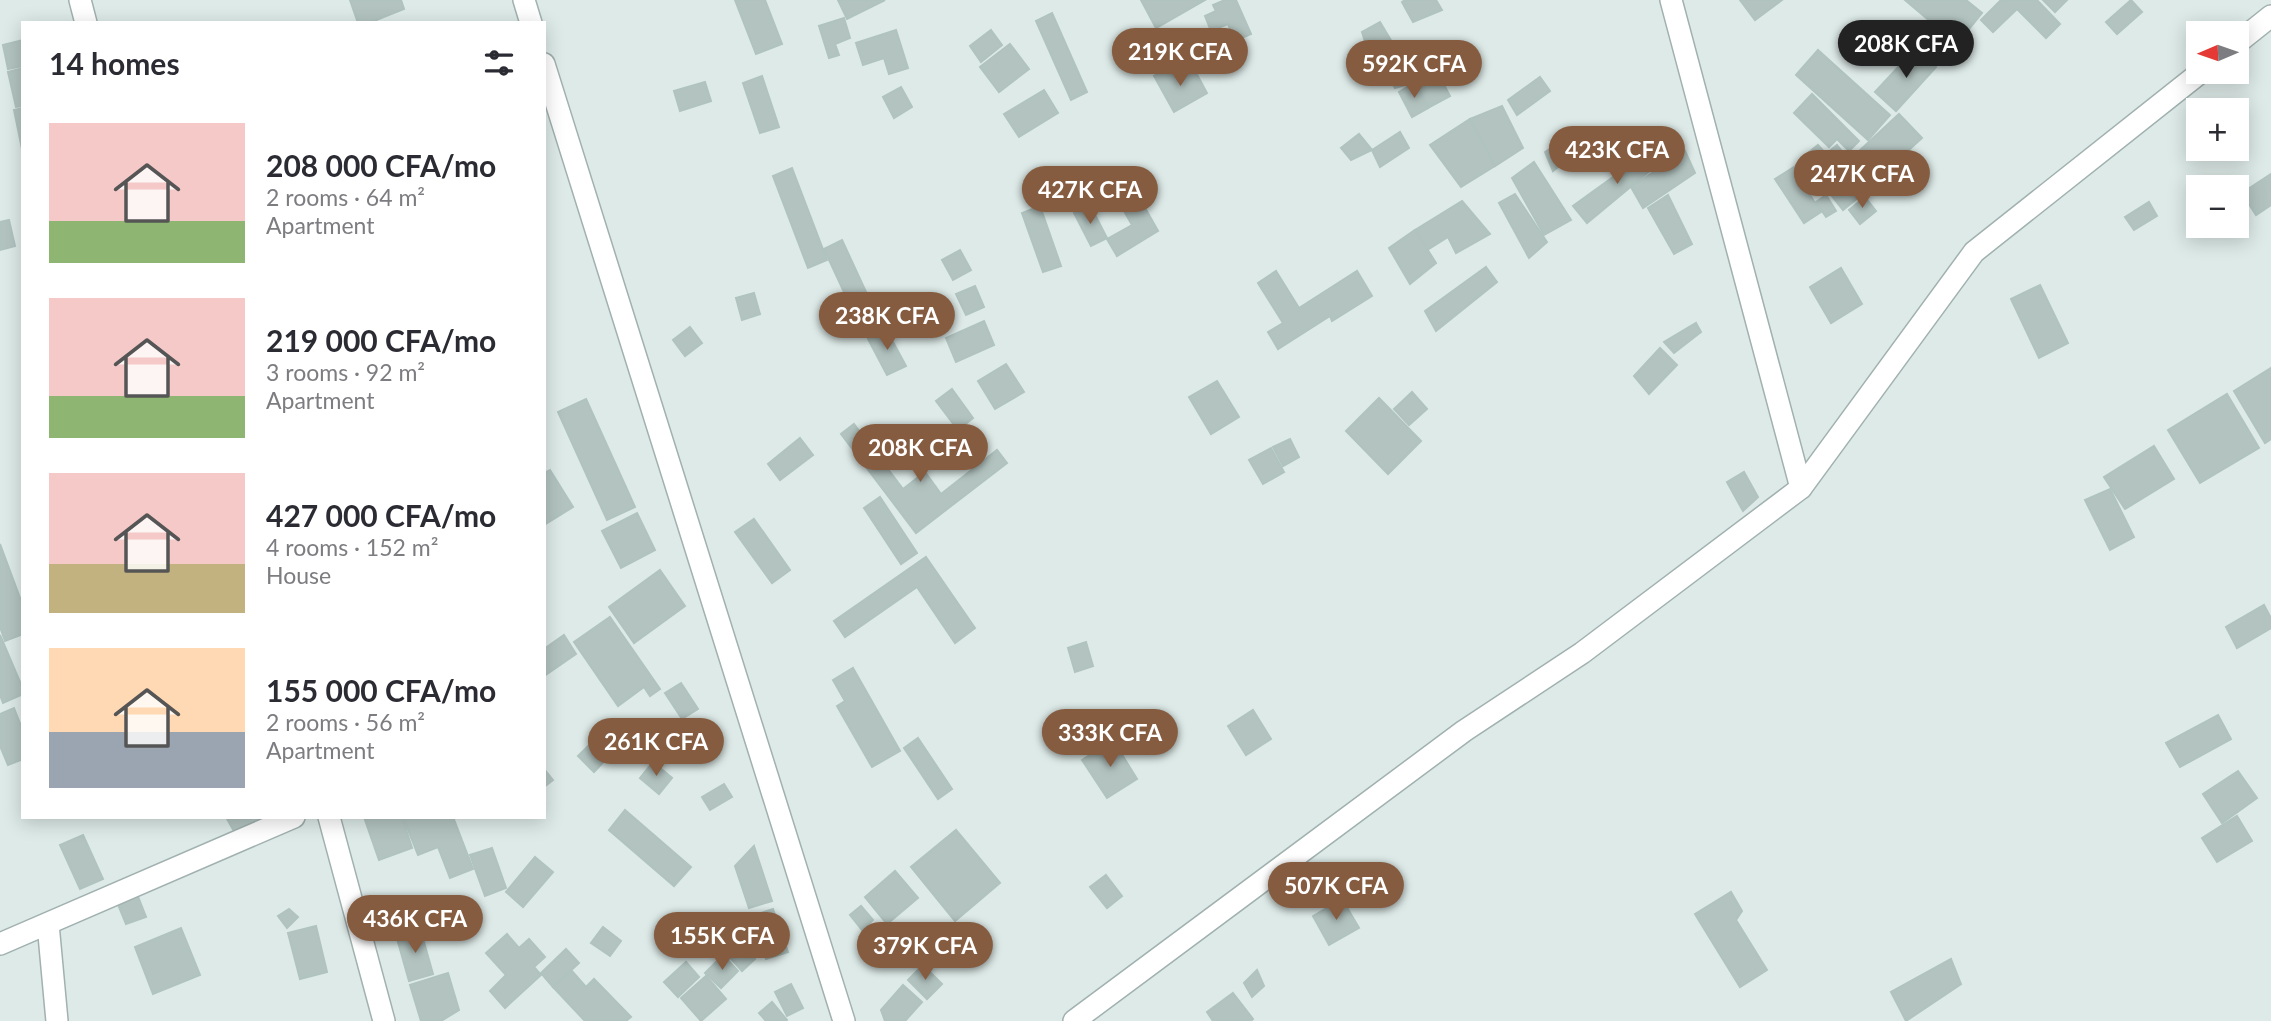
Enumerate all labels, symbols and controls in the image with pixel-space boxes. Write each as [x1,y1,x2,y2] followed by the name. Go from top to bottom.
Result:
[1834,20,1978,80] pin: 208K CFA
[2186,21,2249,84] north arrow
[2186,21,2249,238] map controls
[1108,28,1252,88] pin: 219K CFA
[1854,29,1958,57] text: 208K CFA
[1128,37,1232,65] text: 219K CFA
[1342,41,1486,100] pin: 592K CFA
[480,44,518,82] icon: filters
[49,45,180,81] text: 14 homes
[1362,49,1466,77] text: 592K CFA
[2186,98,2249,161] button: +
[1545,127,1689,186] pin: 423K CFA
[1565,135,1669,163] text: 423K CFA
[266,147,496,183] text: 208 000 CFA/mo
[1790,150,1934,210] pin: 247K CFA
[105,151,189,235] icon: home
[1810,159,1914,187] text: 247K CFA
[1018,166,1162,226] pin: 427K CFA
[1038,175,1142,203] text: 427K CFA
[2186,175,2249,238] button: −
[266,183,425,211] text: 2 rooms · 64 m²
[266,211,374,239] text: Apartment
[815,292,959,352] pin: 238K CFA
[835,301,939,329] text: 238K CFA
[266,322,496,358] text: 219 000 CFA/mo
[105,326,189,410] icon: home
[266,358,425,386] text: 3 rooms · 92 m²
[266,386,374,414] text: Apartment
[848,424,992,484] pin: 208K CFA
[868,433,972,461] text: 208K CFA
[266,497,496,533] text: 427 000 CFA/mo
[105,501,189,585] icon: home
[266,533,438,561] text: 4 rooms · 152 m²
[266,561,331,589] text: House
[266,672,496,708] text: 155 000 CFA/mo
[105,676,189,760] icon: home
[266,708,425,736] text: 2 rooms · 56 m²
[1038,710,1182,769] pin: 333K CFA
[584,718,728,778] pin: 261K CFA
[1058,718,1162,746] text: 333K CFA
[604,727,708,755] text: 261K CFA
[266,736,374,764] text: Apartment
[1264,862,1408,922] pin: 507K CFA
[1284,871,1388,899] text: 507K CFA
[343,895,487,955] pin: 436K CFA
[363,904,467,932] text: 436K CFA
[650,912,794,972] pin: 155K CFA
[670,921,774,949] text: 155K CFA
[853,922,997,982] pin: 379K CFA
[873,931,977,959] text: 379K CFA

